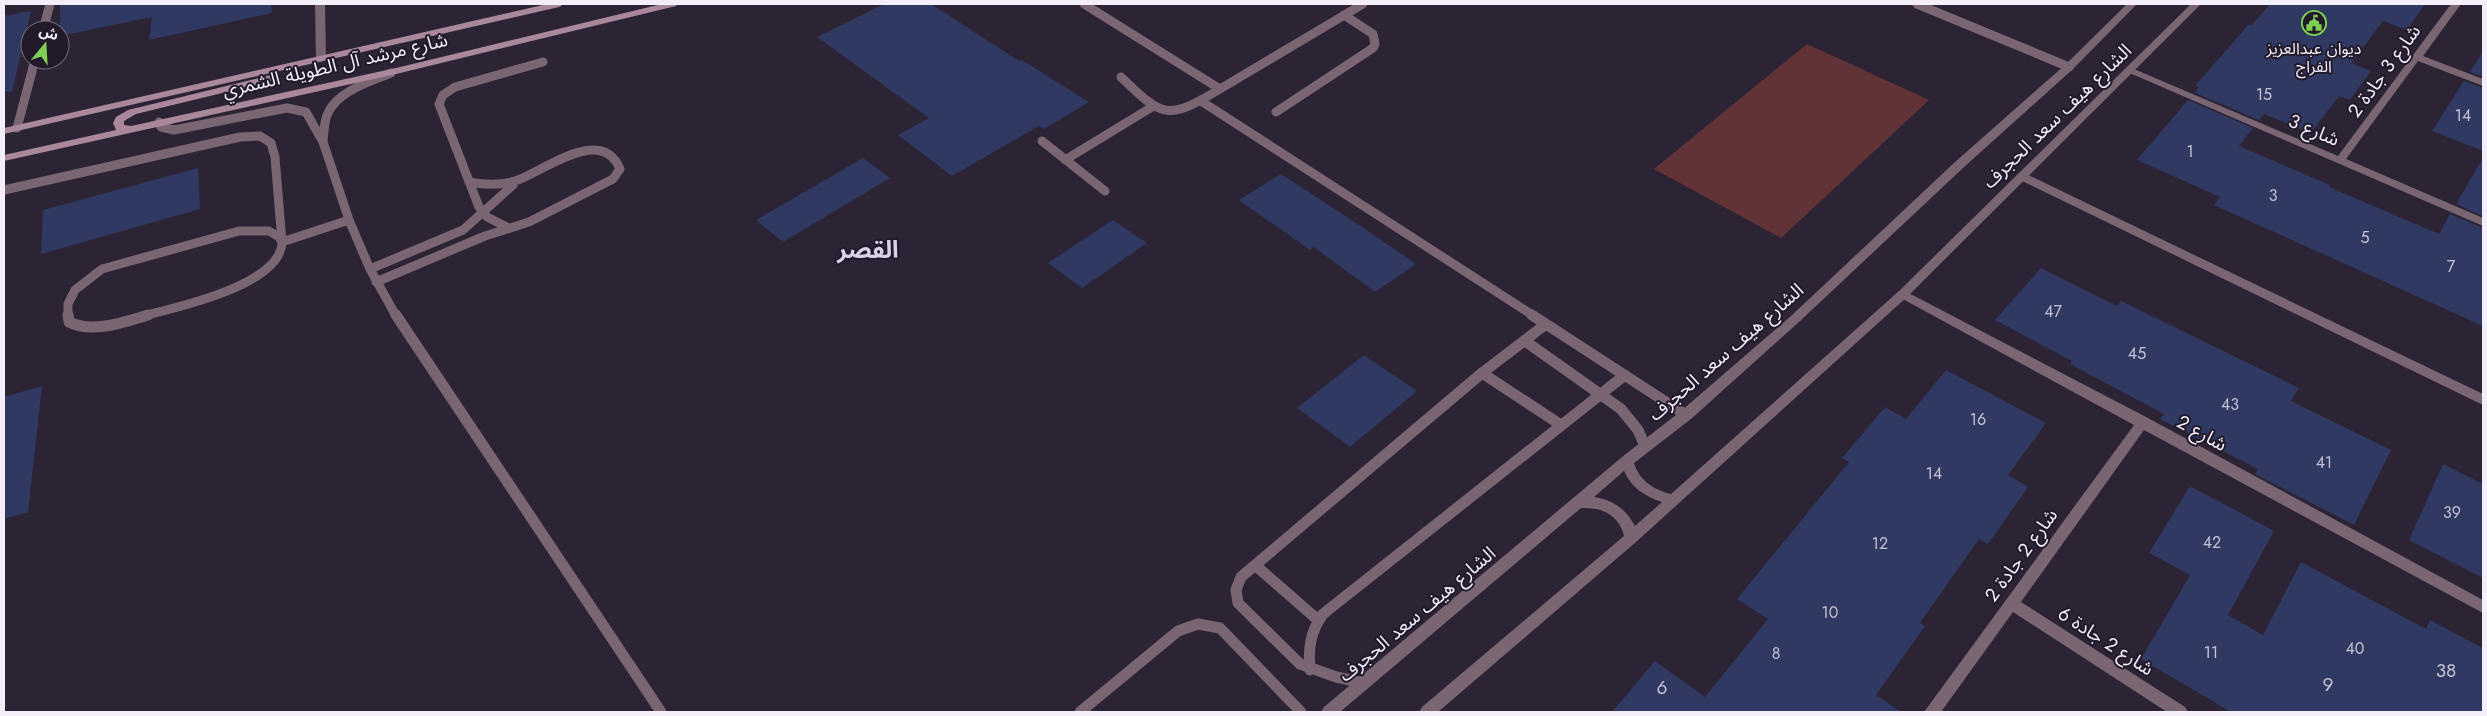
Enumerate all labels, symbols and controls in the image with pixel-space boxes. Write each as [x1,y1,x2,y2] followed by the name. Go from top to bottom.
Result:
[2301,10,2327,36] public building icon: ديوان عبدالعزيز الفراج
[2341,19,2427,123] street label: شارع 3 جادة 2
[20,20,70,70] north arrow
[37,20,61,45] text: ش
[220,26,451,105] street label: شارع مرشد آل الطويلة الشمري
[2266,37,2361,79] place label: ديوان عبدالعزيز الفراج
[1976,38,2138,194] street label: الشارع هيف سعد الحجرف
[2256,83,2272,106] house number: 15
[2455,104,2471,127] house number: 14
[2284,107,2344,153] street label: شارع 3
[2186,140,2194,163] house number: 1
[2269,184,2278,207] house number: 3
[2360,226,2370,249] house number: 5
[836,232,899,267] district label: القصر
[2447,255,2456,278] house number: 7
[1642,277,1810,427] street label: الشارع هيف سعد الحجرف
[2044,300,2062,323] house number: 47
[2128,342,2146,365] house number: 45
[2221,393,2239,416] house number: 43
[1970,408,1986,431] house number: 16
[2172,408,2232,458] street label: شارع 2
[2316,451,2332,474] house number: 41
[1926,462,1942,485] house number: 14
[2443,501,2461,524] house number: 39
[1978,503,2064,607] street label: شارع 2 جادة 2
[2203,531,2221,554] house number: 42
[1872,532,1888,555] house number: 12
[1333,540,1501,688] street label: الشارع هيف سعد الحجرف
[2053,600,2159,682] street label: شارع 2 جادة 6
[1822,601,1838,624] house number: 10
[2346,637,2364,660] house number: 40
[2204,641,2218,664] house number: 11
[1772,642,1780,665] house number: 8
[2436,657,2456,684] house number: 38
[2323,671,2333,698] house number: 9
[1657,674,1667,701] house number: 6

